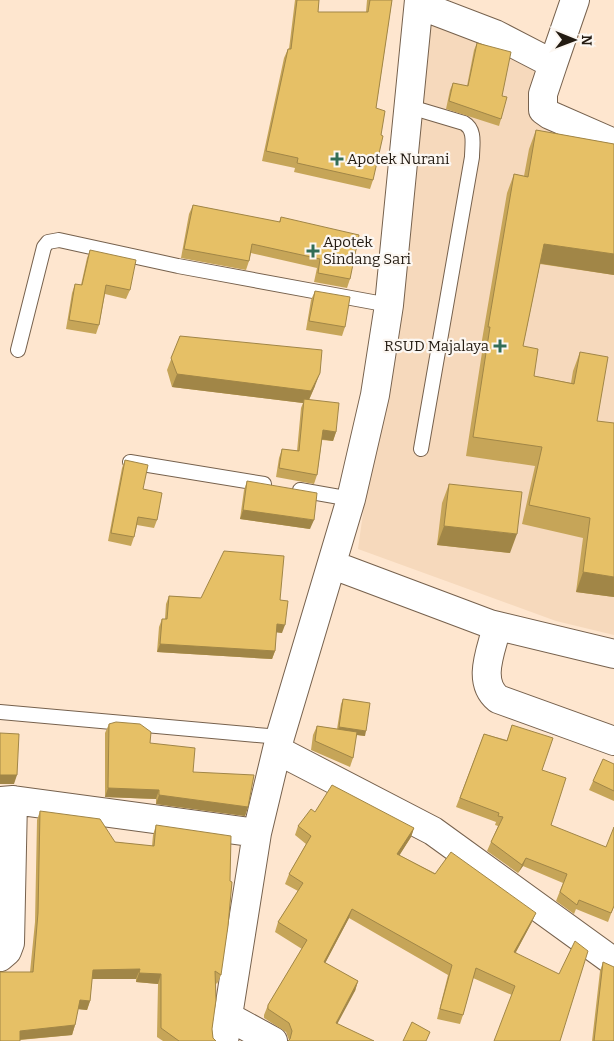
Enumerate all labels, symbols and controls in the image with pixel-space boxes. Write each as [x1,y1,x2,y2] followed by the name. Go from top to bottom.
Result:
[549,15,599,65] north arrow
[578,35,595,46] text: N
[347,150,450,168] place label: Apotek Nurani
[331,153,343,165] marker: Apotek Nurani
[323,233,412,268] place label: Apotek Sindang Sari
[307,245,319,257] marker: Apotek Sindang Sari
[384,337,489,355] place label: RSUD Majalaya
[493,339,507,353] marker: RSUD Majalaya

